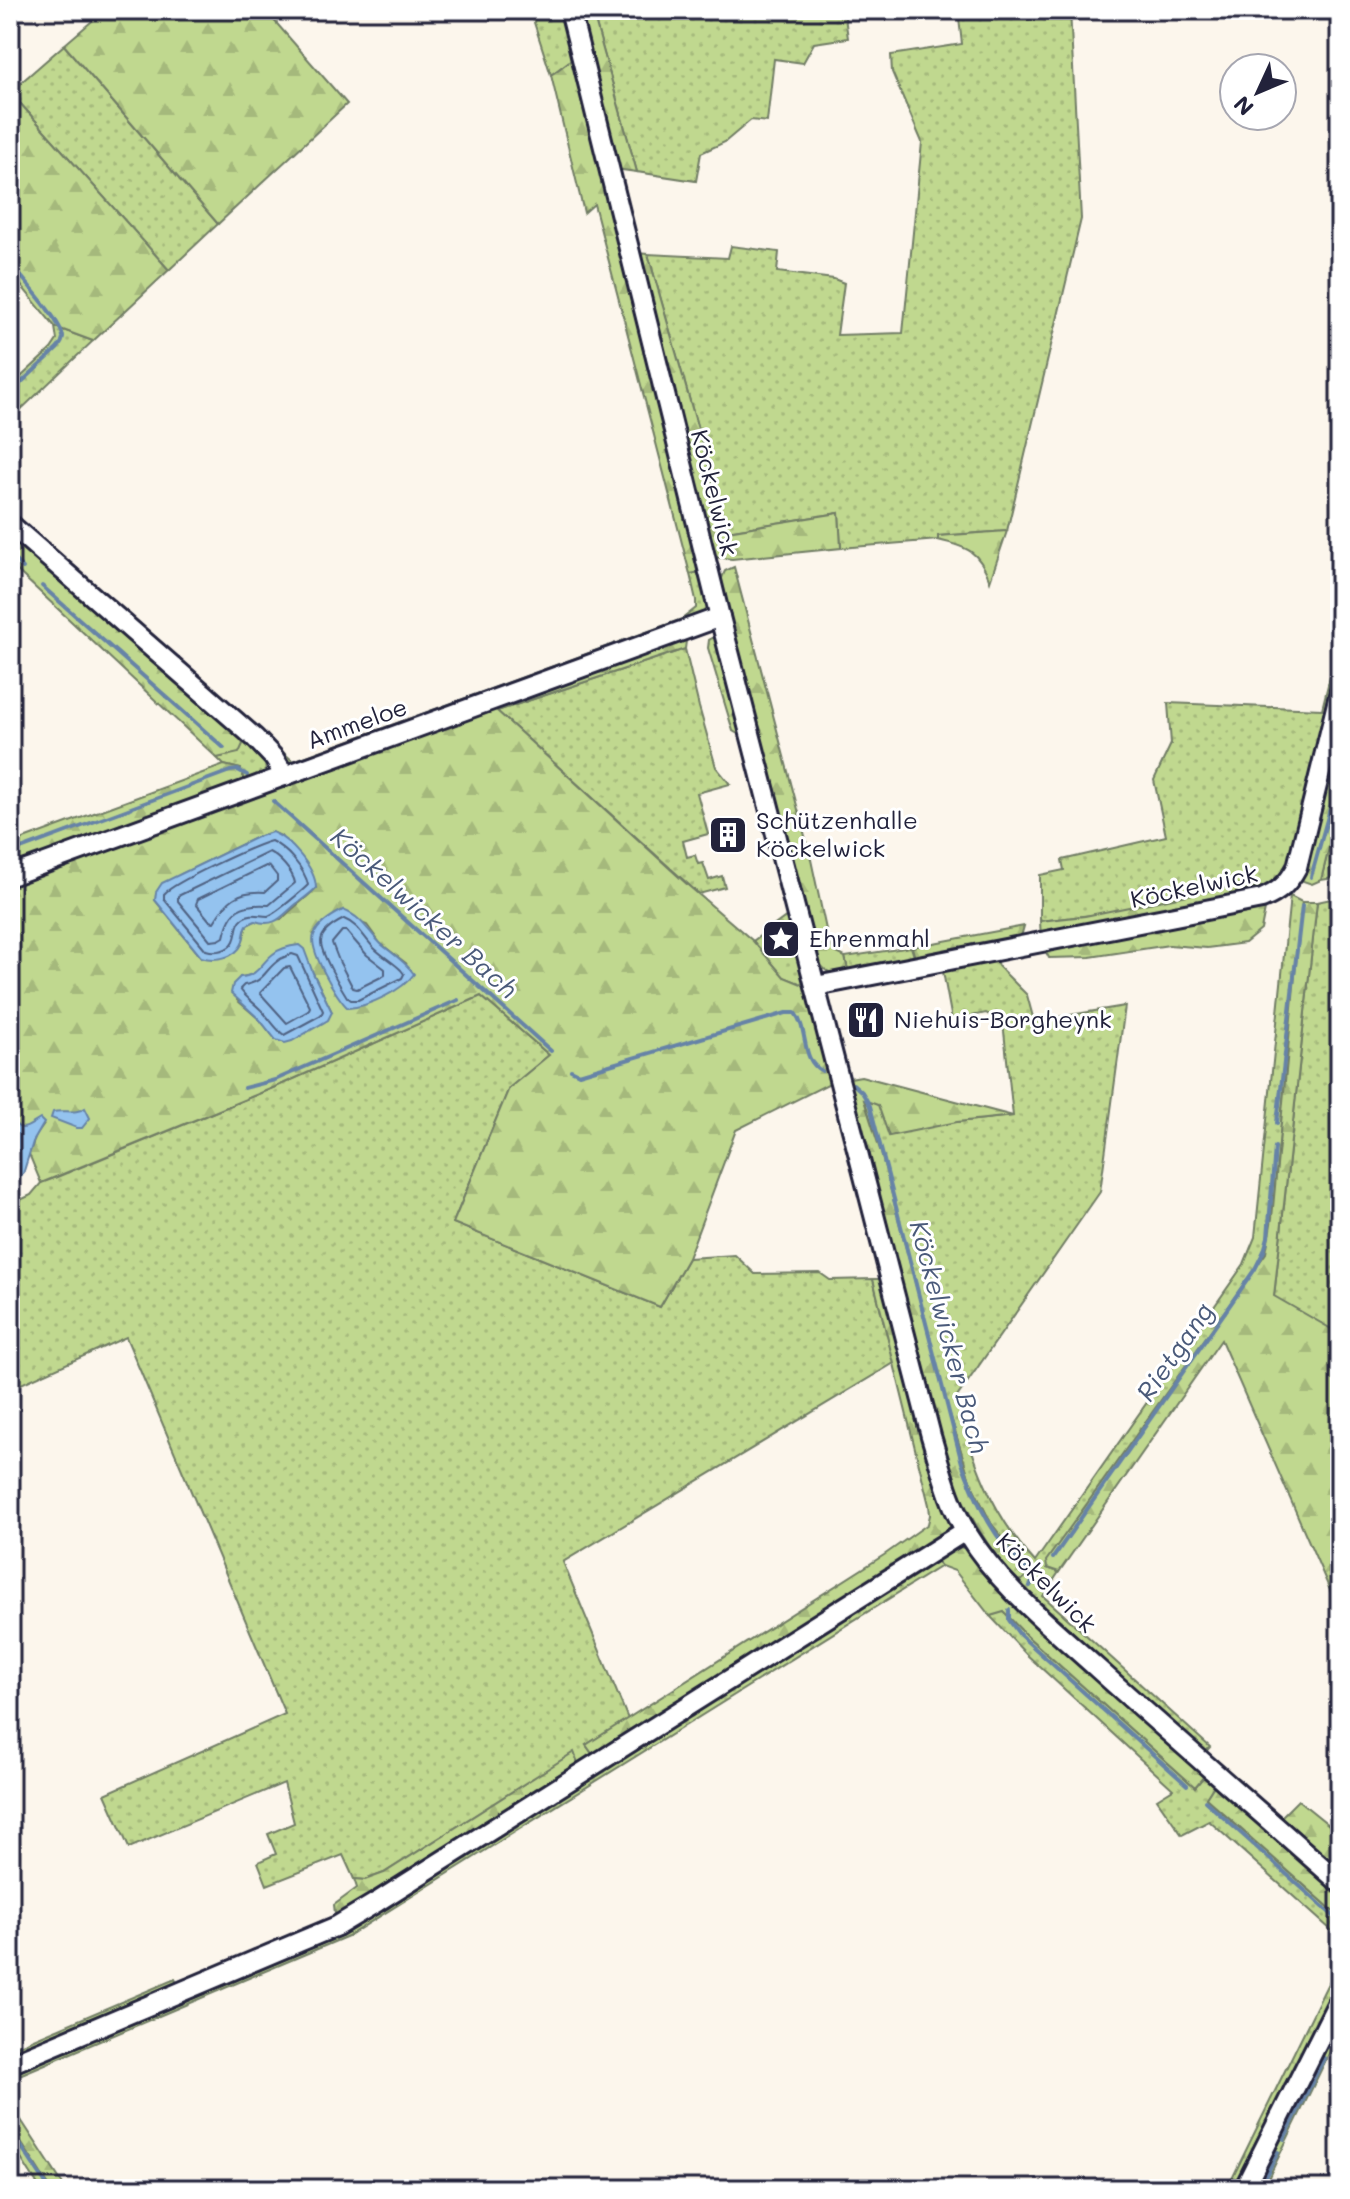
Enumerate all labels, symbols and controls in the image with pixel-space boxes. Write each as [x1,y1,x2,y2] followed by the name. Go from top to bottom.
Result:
[1218,52,1298,132] north arrow
[1227,90,1259,122] text: N
[685,426,746,559] street label: Köckelwick
[302,690,411,755] street label: Ammeloe
[756,804,918,863] place label: Schützenhalle Köckelwick
[707,814,749,856] building icon: Schützenhalle Köckelwick
[324,819,525,1005] water label: Köckelwicker Bach
[1127,857,1260,914] street label: Köckelwick
[760,918,802,960] place icon: Ehrenmahl
[809,922,930,953] place label: Ehrenmahl
[845,999,887,1041] restaurant icon: Niehuis-Borgheynk
[894,1003,1112,1034] place label: Niehuis-Borgheynk
[902,1216,997,1457] water label: Köckelwicker Bach
[1128,1295,1220,1407] water label: Rietgang
[990,1525,1104,1639] street label: Köckelwick

